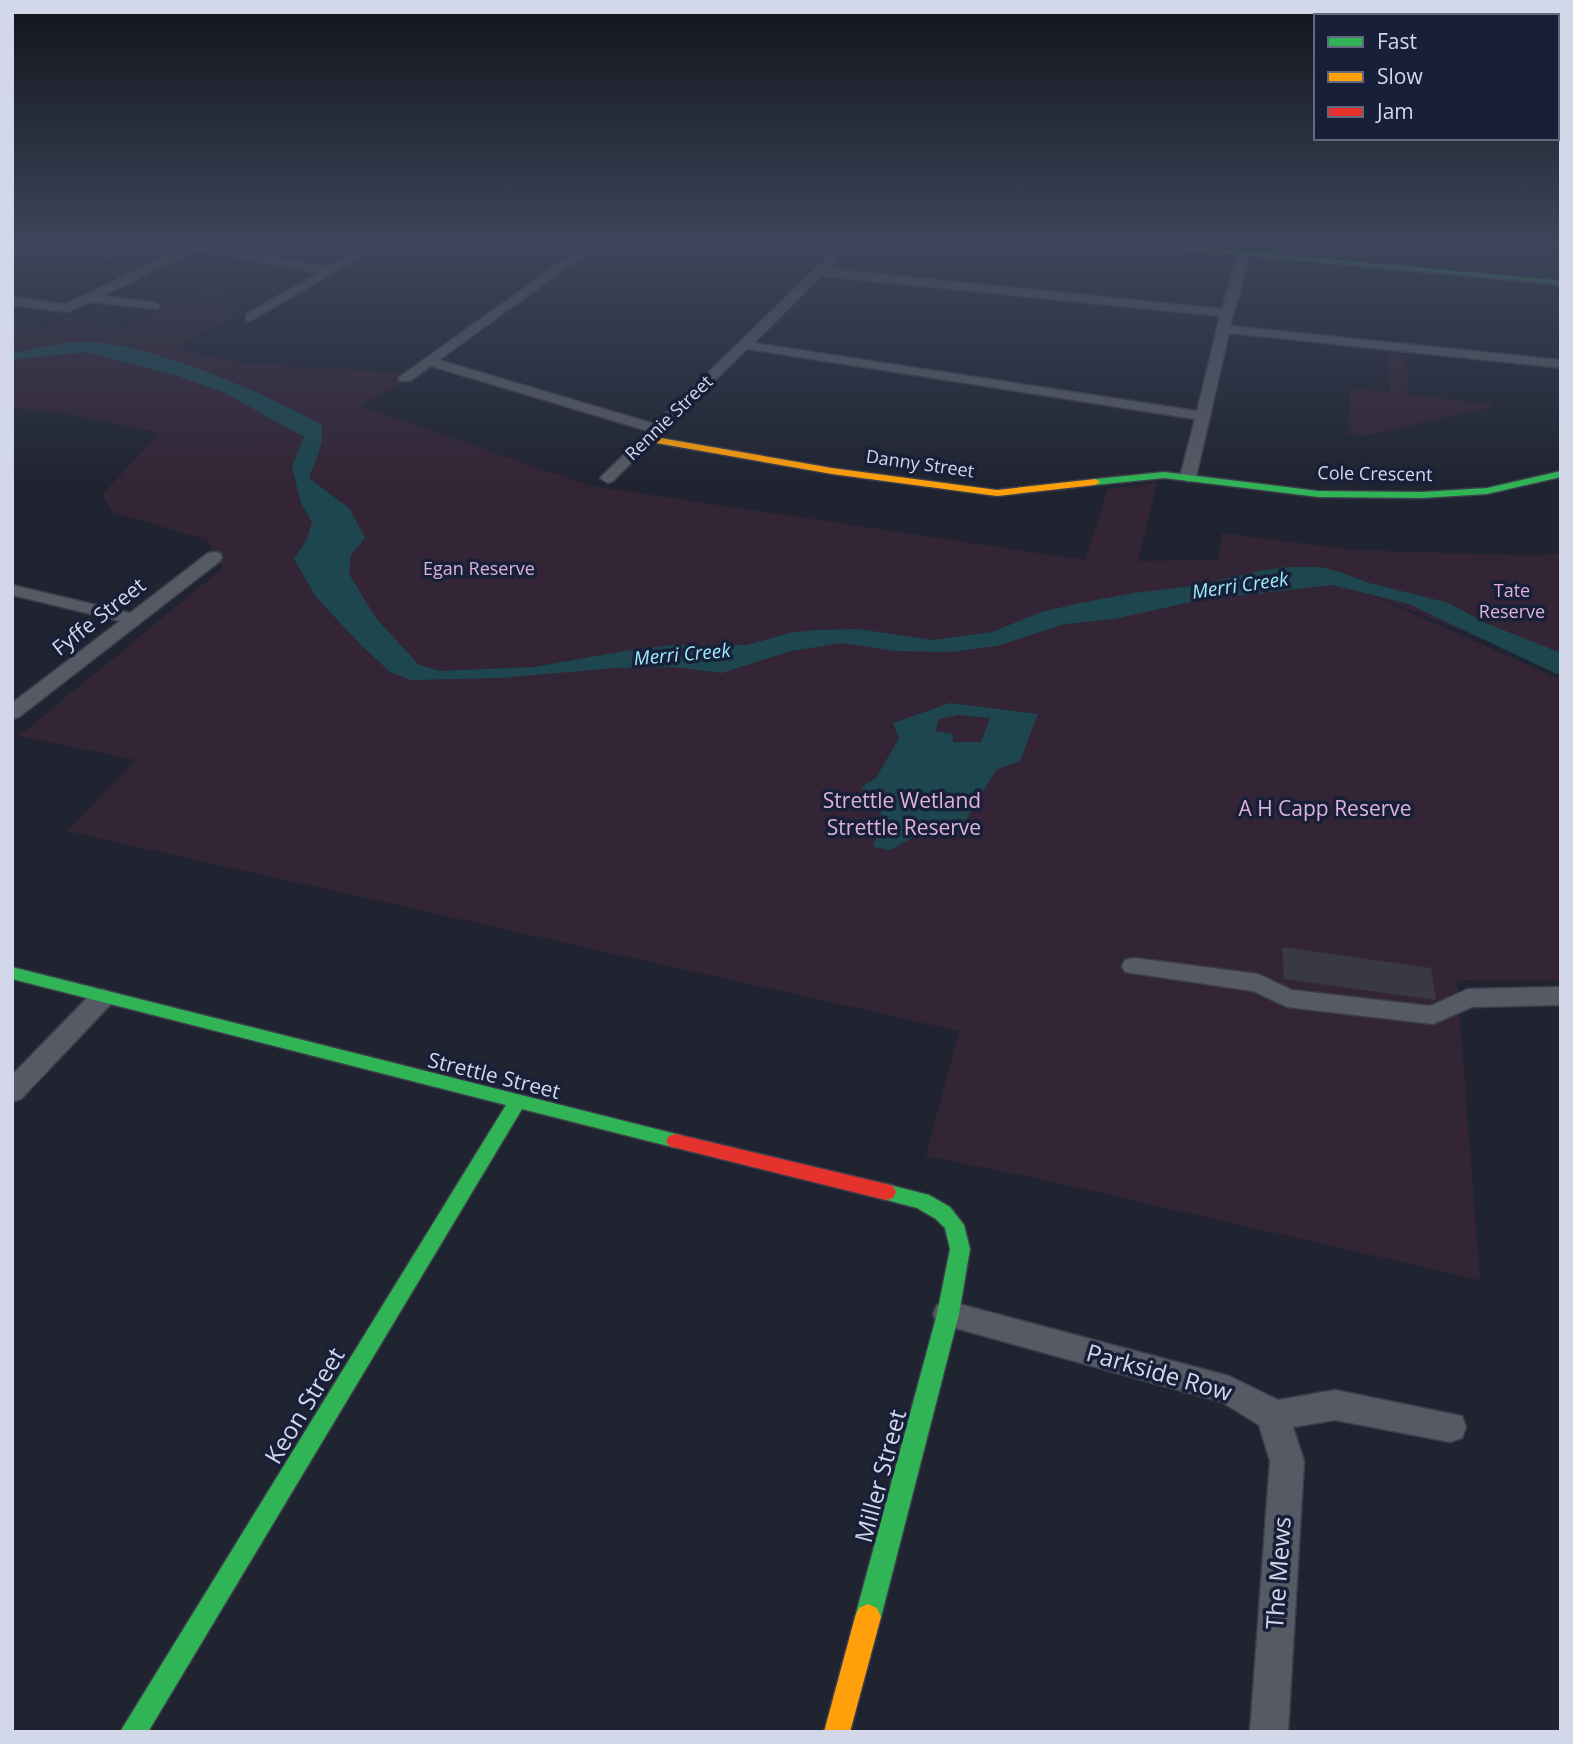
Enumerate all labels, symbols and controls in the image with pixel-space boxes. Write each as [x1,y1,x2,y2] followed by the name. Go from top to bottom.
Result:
[1314,14,1559,140] legend
[1377,27,1417,55] text: Fast
[1377,62,1423,90] text: Slow
[1375,97,1414,125] text: Jam
[619,369,717,465] street label: Rennie Street
[864,444,976,482] street label: Danny Street
[1317,460,1433,486] street label: Cole Crescent
[423,556,535,580] park label: Egan Reserve
[1190,565,1291,605] water label: Merri Creek
[46,571,151,662] street label: Fyffe Street
[1479,578,1545,623] park label: Tate Reserve
[633,637,732,671] water label: Merri Creek
[823,786,981,814] park label: Strettle Wetland
[1238,794,1412,822] park label: A H Capp Reserve
[827,813,981,841] park label: Strettle Reserve
[425,1045,563,1105] street label: Strettle Street
[1083,1335,1236,1408] street label: Parkside Row
[256,1341,351,1470] street label: Keon Street
[846,1406,913,1546] street label: Miller Street
[1257,1516,1298,1630] street label: The Mews

